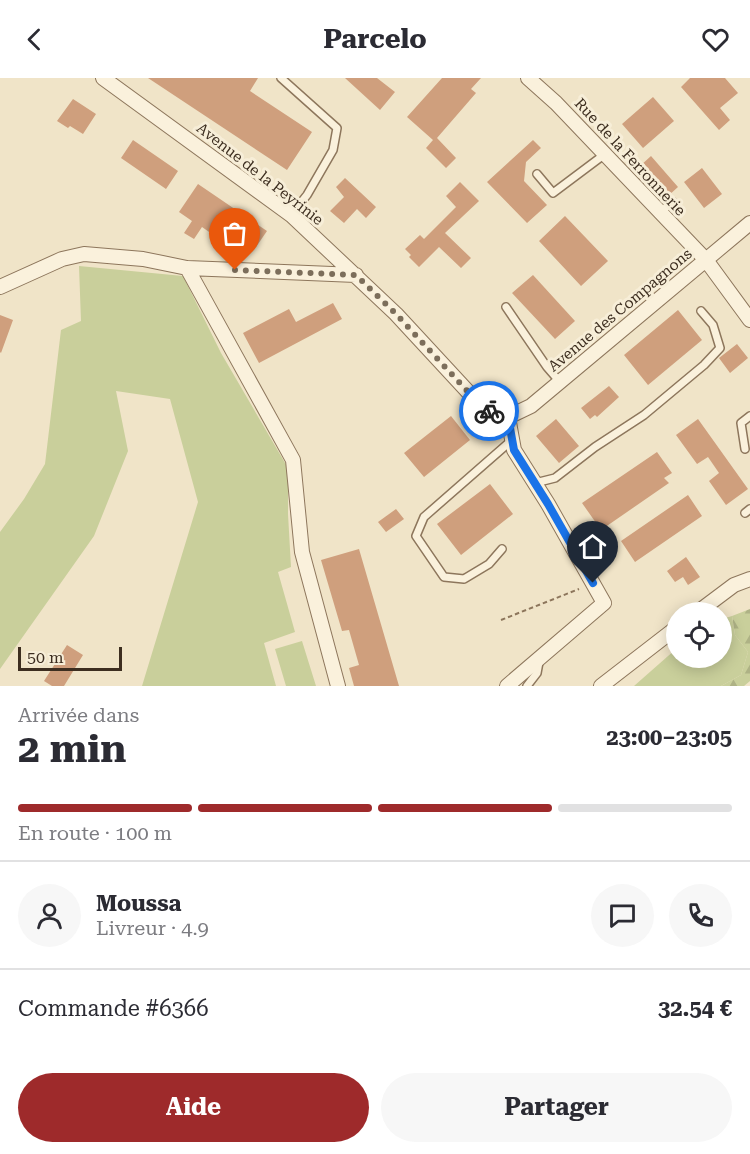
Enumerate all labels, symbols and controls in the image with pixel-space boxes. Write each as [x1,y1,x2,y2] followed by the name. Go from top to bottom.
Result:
[18,23,51,56] icon: back
[323,23,427,55] text: Parcelo
[699,23,732,56] icon: heart
[571,94,689,220] street label: Rue de la Ferronnerie
[193,119,327,229] street label: Avenue de la Peyrinie
[209,208,260,270] pin
[218,217,251,250] icon: bag
[544,245,696,375] street label: Avenue des Compagnons
[459,381,519,441] courier
[473,395,506,428] icon: bike
[567,521,618,583] pin
[576,530,609,563] icon: home
[666,602,732,668] map controls
[666,602,732,668] button: locate
[18,644,122,672] scale bar
[27,648,64,667] text: 50 m
[18,703,139,727] text: Arrivée dans
[606,725,732,750] text: 23:00–23:05
[18,726,126,772] text: 2 min
[18,821,172,845] text: En route · 100 m
[18,884,81,947] button: person
[591,884,654,947] button: chat
[669,884,732,947] button: phone
[96,891,181,916] text: Moussa
[96,916,209,940] text: Livreur · 4.9
[18,996,208,1021] text: Commande #6366
[658,996,732,1021] text: 32.54 €
[18,1073,369,1142] button: Aide
[381,1073,732,1142] button: Partager

